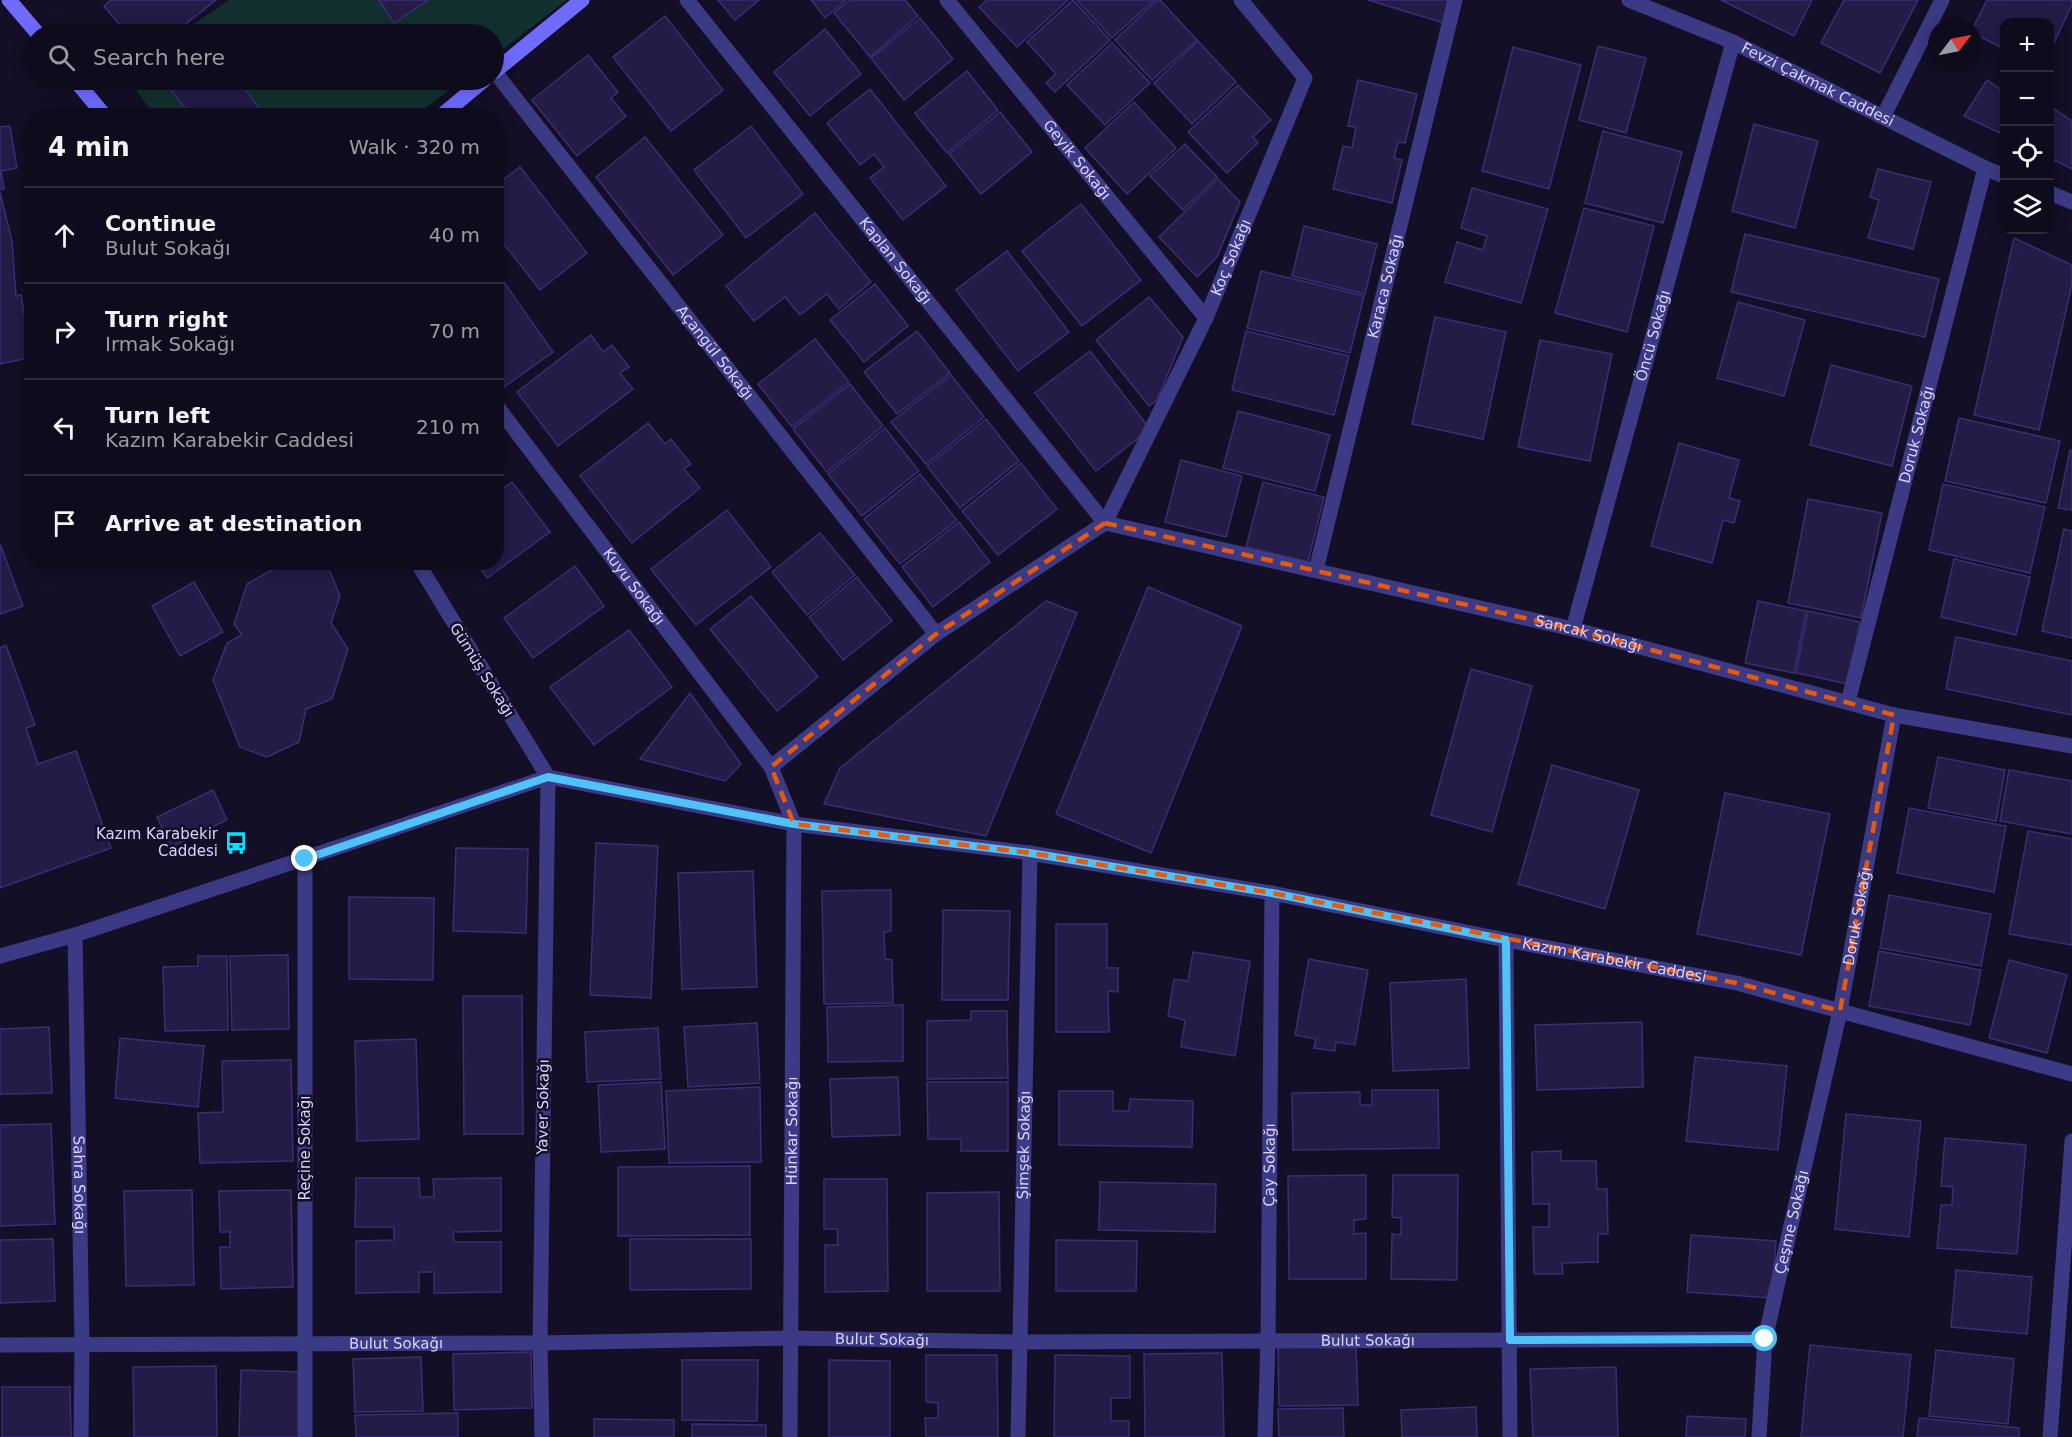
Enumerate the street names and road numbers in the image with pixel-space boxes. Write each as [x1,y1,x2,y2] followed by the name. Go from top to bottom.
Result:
[1738,39,1897,130] street label: Fevzi Çakmak Caddesi
[1039,116,1115,203] street label: Geyik Sokağı
[855,214,936,308] street label: Kaplan Sokağı
[1207,216,1255,299] street label: Koç Sokağı
[1364,232,1407,340] street label: Karaca Sokağı
[1631,288,1674,383] street label: Öncü Sokağı
[672,302,758,403] street label: Açangül Sokağı
[1895,384,1938,485] street label: Doruk Sokağı
[599,545,669,629] street label: Kuyu Sokağı
[1533,612,1644,656] street label: Sancak Sokağı
[446,620,518,720] street label: Gümüş Sokağı
[1839,865,1875,967] street label: Doruk Sokağı
[1521,934,1708,986] street label: Kazım Karabekir Caddesi
[533,1059,553,1156] street label: Yaver Sokağı
[783,1076,801,1186] street label: Hünkar Sokağı
[1014,1090,1034,1200] street label: Şimşek Sokağı
[296,1096,314,1200] street label: Reçine Sokağı
[1260,1123,1279,1207] street label: Çay Sokağı
[69,1136,89,1234] street label: Sahra Sokağı
[1771,1168,1812,1276] street label: Çeşme Sokağı
[835,1330,929,1349] street label: Bulut Sokağı
[1321,1331,1415,1350] street label: Bulut Sokağı
[349,1334,443,1353] street label: Bulut Sokağı

